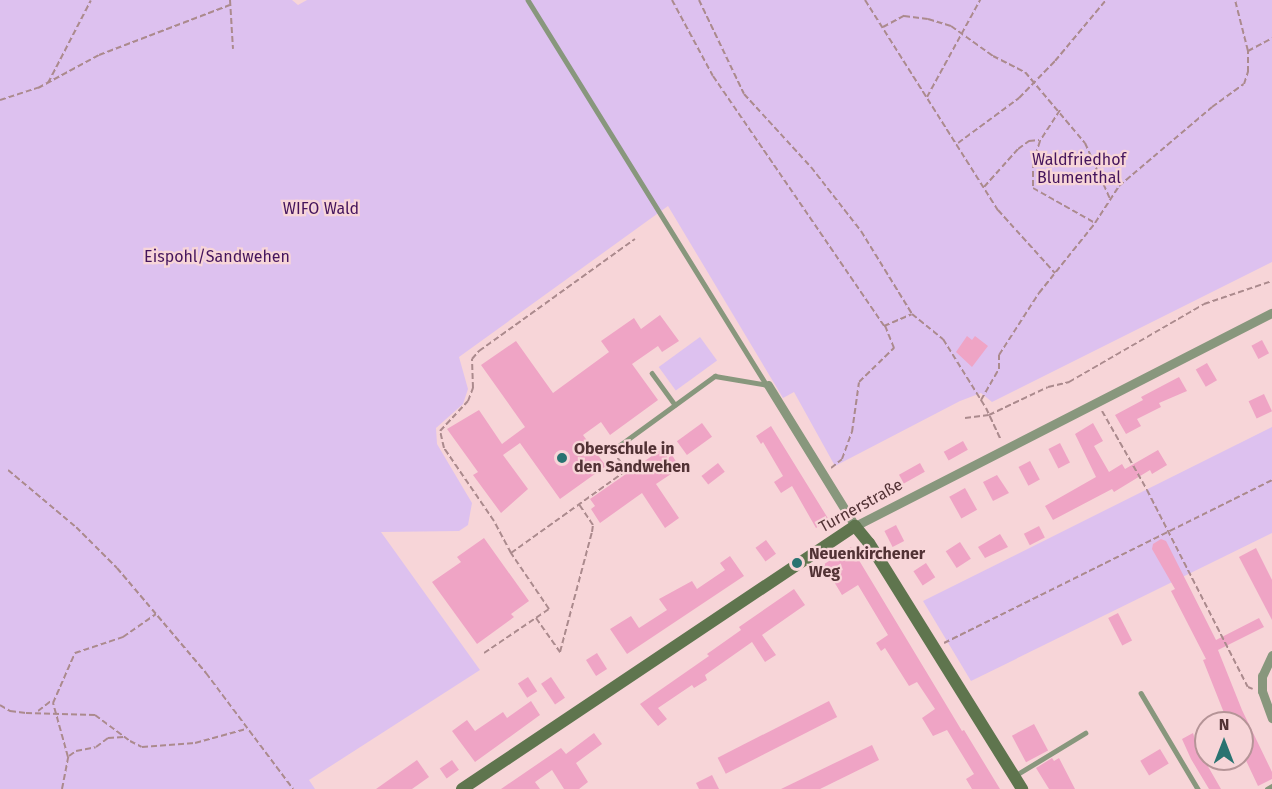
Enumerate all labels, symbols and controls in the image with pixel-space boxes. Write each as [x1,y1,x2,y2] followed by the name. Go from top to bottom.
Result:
[1032,150,1126,188] park label: Waldfriedhof Blumenthal
[283,199,359,219] park label: WIFO Wald
[144,247,290,267] park label: Eispohl/Sandwehen
[574,439,690,477] place label: Oberschule in den Sandwehen
[555,451,569,465] marker: Oberschule in den Sandwehen
[816,475,906,537] street label: Turnerstraße
[809,544,925,582] place label: Neuenkirchener Weg
[790,556,804,570] marker: Neuenkirchener Weg
[1194,711,1254,771] north arrow
[1219,715,1229,734] text: N

